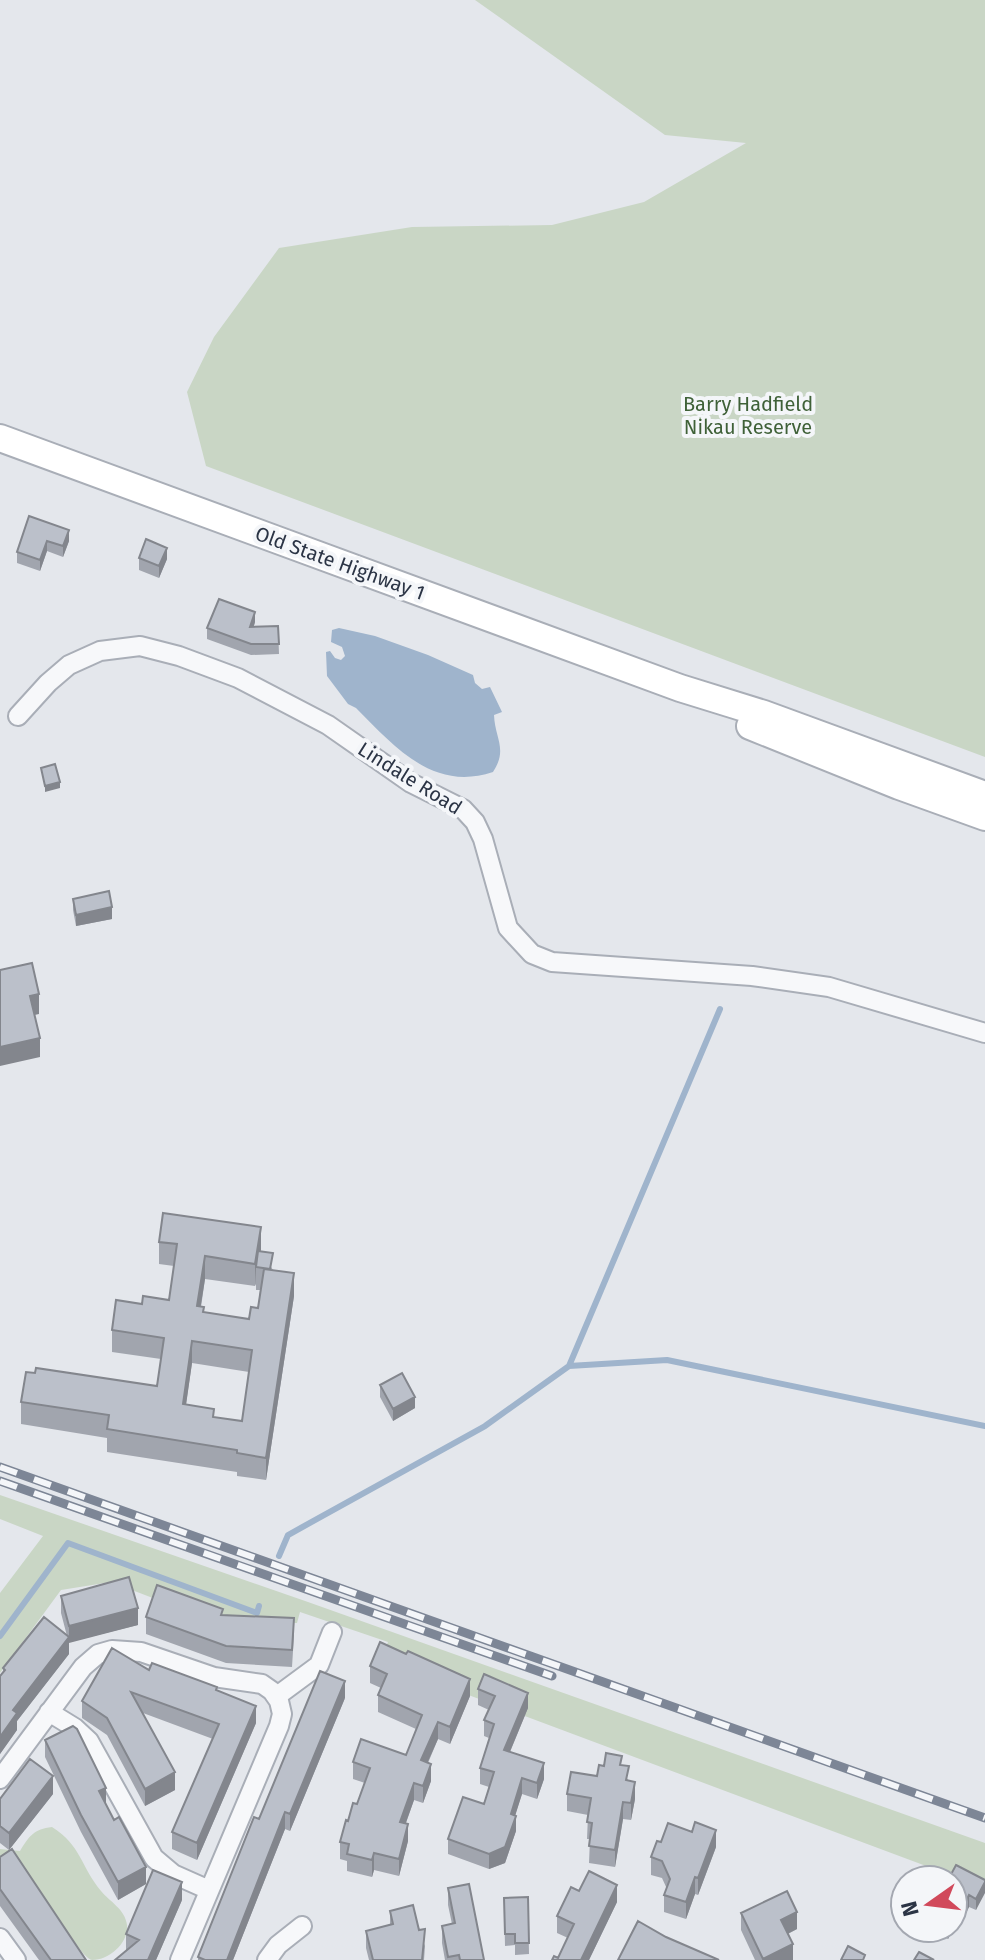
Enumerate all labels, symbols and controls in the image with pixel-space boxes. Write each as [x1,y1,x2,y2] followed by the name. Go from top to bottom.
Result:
[683,392,813,439] park label: Barry Hadfield Nikau Reserve
[252,521,428,605] street label: Old State Highway 1
[354,737,466,819] street label: Lindale Road
[889,1864,969,1944] north arrow
[895,1898,925,1919] text: N

